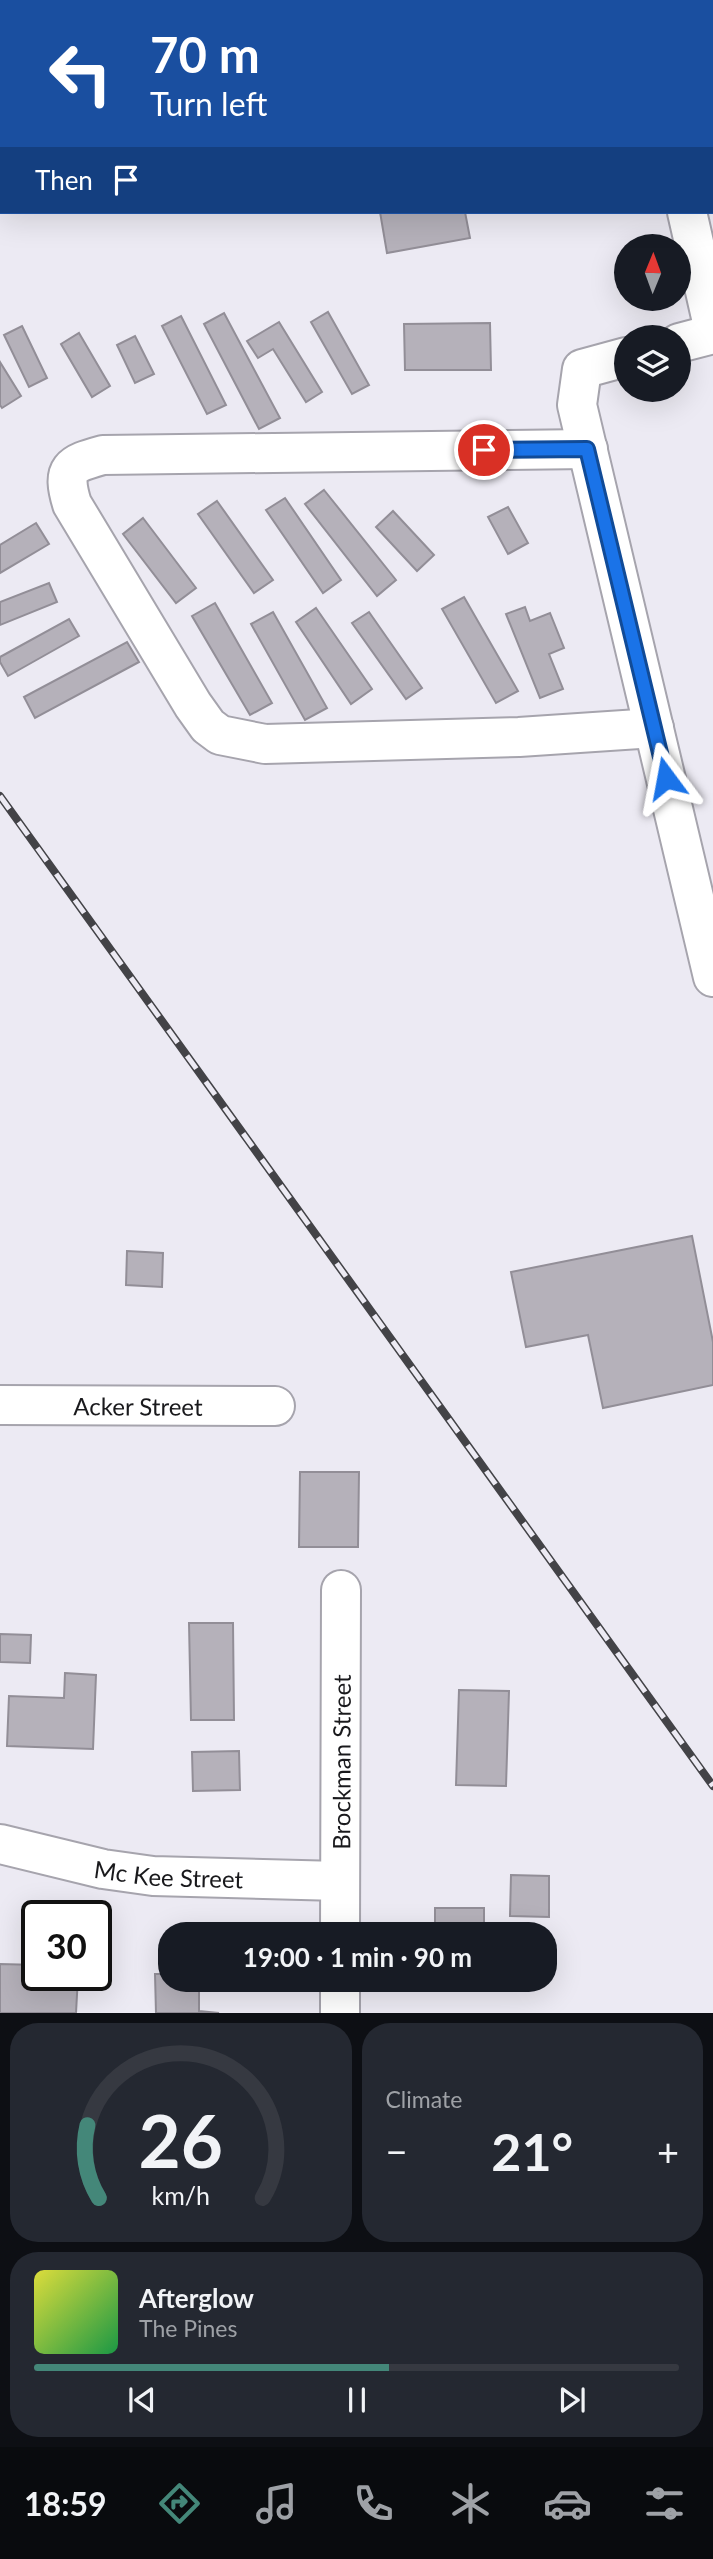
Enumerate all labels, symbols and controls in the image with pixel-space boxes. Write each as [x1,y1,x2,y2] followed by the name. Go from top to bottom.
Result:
[150,25,260,83] text: 70 m
[35,28,126,119] icon: left
[150,84,267,123] text: Turn left
[107,161,145,199] icon: arrive
[35,164,93,196] text: Then
[614,234,691,312] north arrow
[614,234,691,402] map controls
[614,325,691,402] button: layers
[454,420,514,480] pin
[465,431,503,469] icon: arrive
[629,741,703,815] position arrow
[73,1391,203,1420] street label: Acker Street
[326,1674,355,1850] street label: Brockman Street
[92,1853,244,1893] street label: Mc Kee Street
[21,1900,112,1991] speed limit sign: 30
[243,1941,472,1973] text: 19:00 · 1 min · 90 m
[386,2085,462,2113] text: Climate
[139,2097,223,2185] text: 26
[491,2120,573,2182] text: 21°
[386,2128,408,2174] text: −
[657,2128,679,2174] text: +
[151,2180,210,2210] text: km/h
[139,2282,254,2314] text: Afterglow
[139,2314,237,2342] text: The Pines
[123,2381,161,2419] icon: previous
[338,2381,376,2419] icon: pause
[553,2381,591,2419] icon: next
[155,2479,204,2528] icon: directions
[252,2479,301,2528] icon: music
[349,2479,398,2528] icon: phone
[446,2479,495,2528] icon: climate
[543,2479,592,2528] icon: car
[640,2479,689,2528] icon: filters
[24,2484,107,2523] text: 18:59

